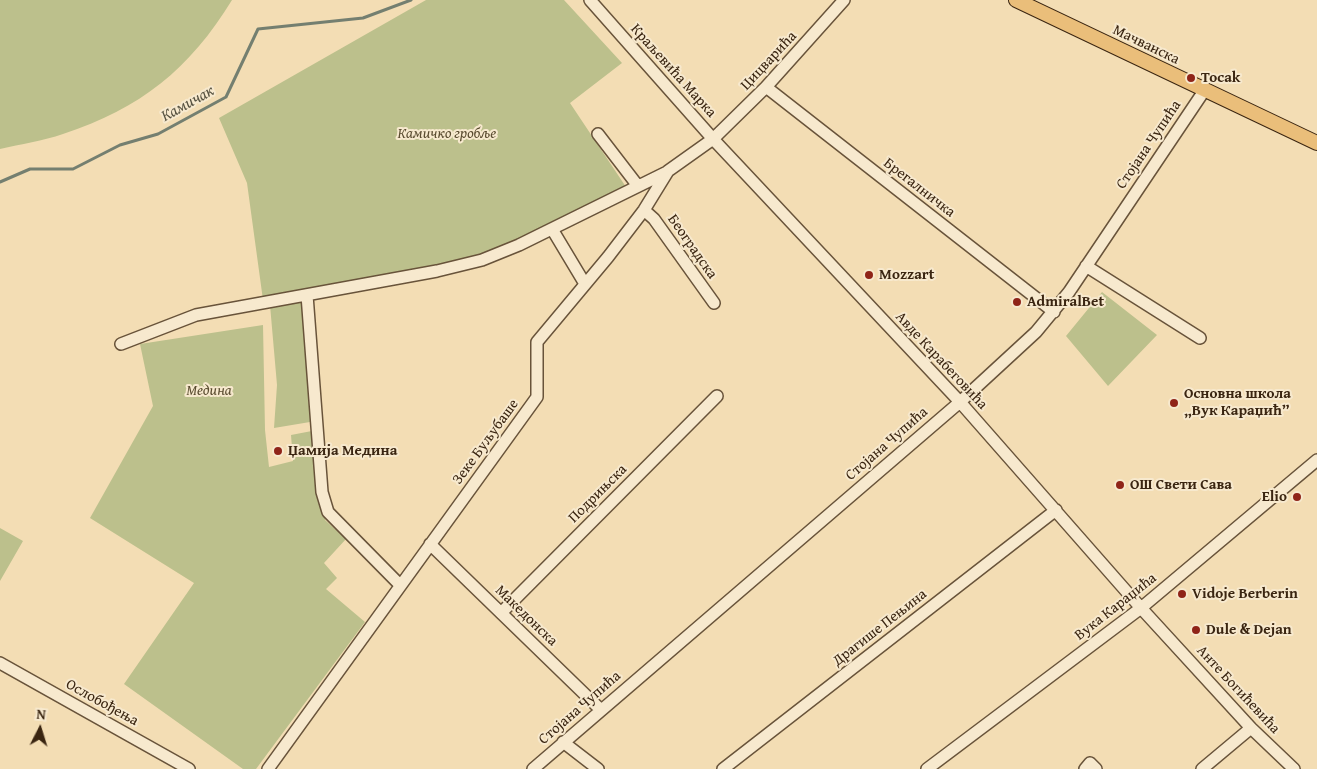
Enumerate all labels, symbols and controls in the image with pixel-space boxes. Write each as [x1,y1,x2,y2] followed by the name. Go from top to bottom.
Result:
[626,21,720,121] street label: Краљевића Марка
[1110,21,1182,69] street label: Мачванска
[737,28,801,94] street label: Цицварића
[1201,69,1240,87] place label: Tocak
[1185,72,1197,84] marker: Tocak
[158,82,218,126] water label: Камичак
[1113,97,1185,193] street label: Стојана Чупића
[398,125,496,143] park label: Камичко гробље
[880,154,958,222] street label: Брегалничка
[663,211,721,283] street label: Београдска
[879,266,934,284] place label: Mozzart
[863,269,875,281] marker: Mozzart
[1027,293,1104,311] place label: AdmiralBet
[1011,296,1023,308] marker: AdmiralBet
[891,308,991,414] street label: Авде Карабеговића
[186,382,232,400] park label: Медина
[1184,385,1291,420] place label: Основна школа „Вук Караџић”
[449,396,523,488] street label: Зеке Буљубаше
[1168,397,1180,409] marker: Основна школа „Вук Караџић”
[842,403,932,485] street label: Стојана Чупића
[288,442,397,460] place label: Џамија Медина
[272,445,284,457] marker: Џамија Медина
[565,461,631,527] street label: Подрињска
[1130,476,1232,494] place label: ОШ Свети Сава
[1114,479,1126,491] marker: ОШ Свети Сава
[1262,488,1287,506] place label: Elio
[1291,491,1303,503] marker: Elio
[1072,569,1160,645] street label: Вука Караџића
[491,582,561,650] street label: Македонска
[1192,585,1298,603] place label: Vidoje Berberin
[829,586,931,670] street label: Драгише Пењина
[1176,588,1188,600] marker: Vidoje Berberin
[1206,621,1292,639] place label: Dule & Dejan
[1190,624,1202,636] marker: Dule & Dejan
[1193,642,1283,738] street label: Анте Богићевића
[535,667,625,749] street label: Стојана Чупића
[62,676,142,730] street label: Ослобођења
[15,704,65,754] north arrow
[36,704,47,724] text: N

